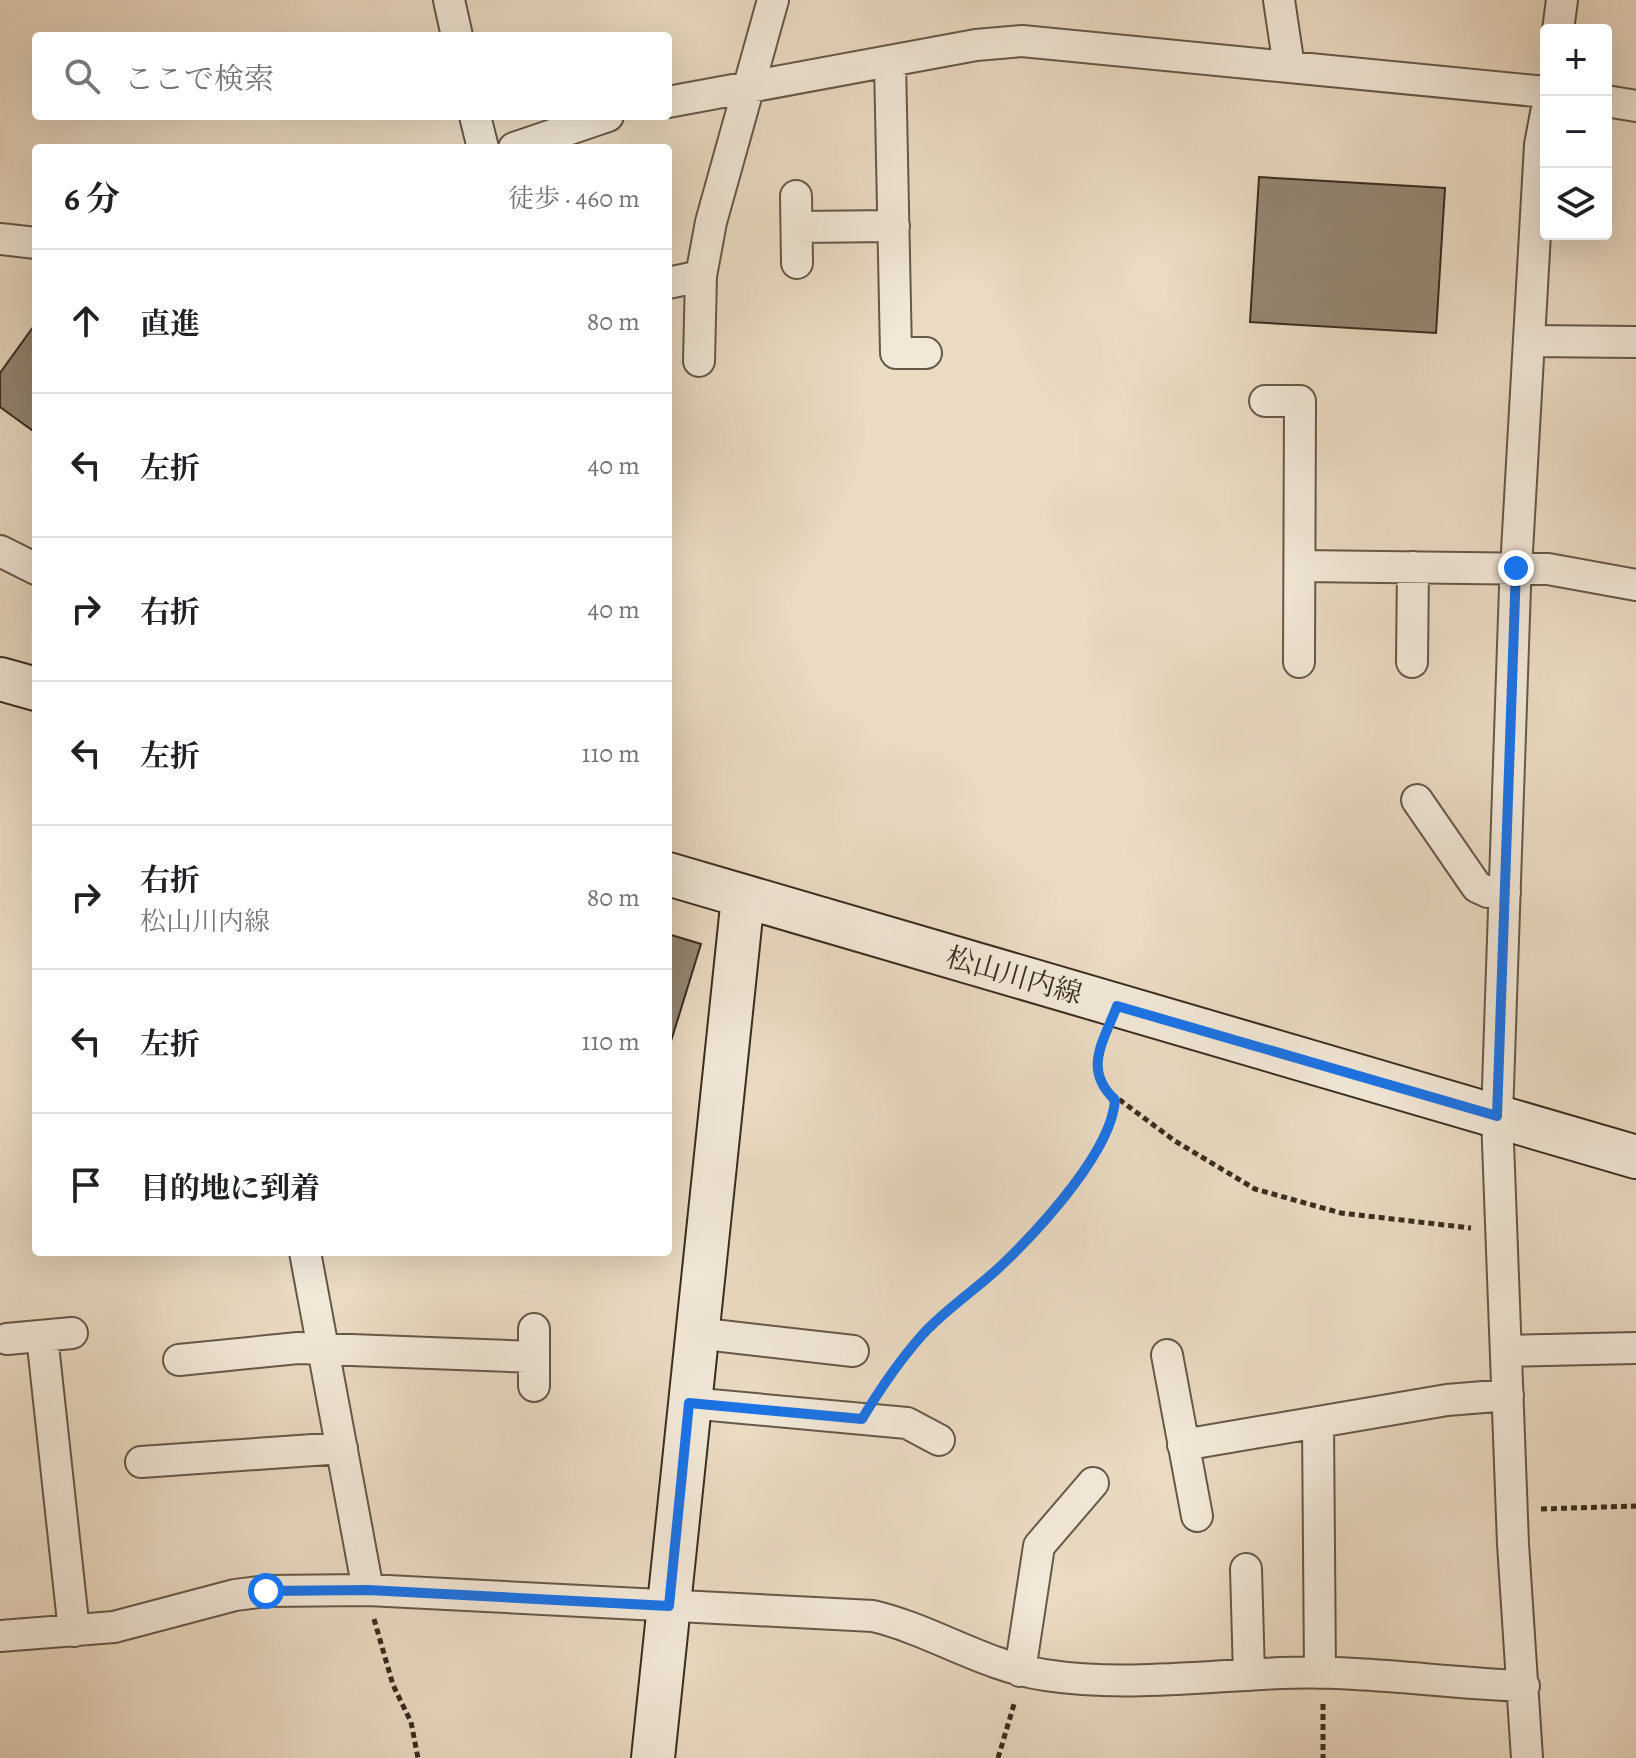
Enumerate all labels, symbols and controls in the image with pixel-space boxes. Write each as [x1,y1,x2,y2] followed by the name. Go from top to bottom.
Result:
[1540,24,1612,240] map controls
[1540,24,1612,96] button: +
[32,32,672,120] search box
[60,54,104,98] icon: search
[124,59,274,99] text: ここで検索
[1540,96,1612,168] button: −
[1540,168,1612,240] button: layers
[64,175,120,222] text: 6 分
[508,181,640,216] text: 徒歩 · 460 m
[64,299,108,343] icon: ahead
[140,304,200,344] text: 直進
[587,304,640,339] text: 80 m
[64,443,108,487] icon: left
[140,448,200,488] text: 左折
[588,448,640,483] text: 40 m
[1498,550,1534,586] route end
[64,587,108,631] icon: right
[140,592,200,632] text: 右折
[588,592,640,627] text: 40 m
[64,731,108,775] icon: left
[140,736,200,776] text: 左折
[582,736,640,771] text: 110 m
[140,860,200,900] text: 右折
[64,875,108,919] icon: right
[587,880,640,915] text: 80 m
[140,904,270,939] text: 松山川内線
[941,938,1087,1014] street label: 松山川内線
[64,1019,108,1063] icon: left
[140,1024,200,1064] text: 左折
[582,1024,640,1059] text: 110 m
[64,1163,108,1207] icon: arrive
[140,1168,320,1208] text: 目的地に到着
[248,1573,284,1609] route start

